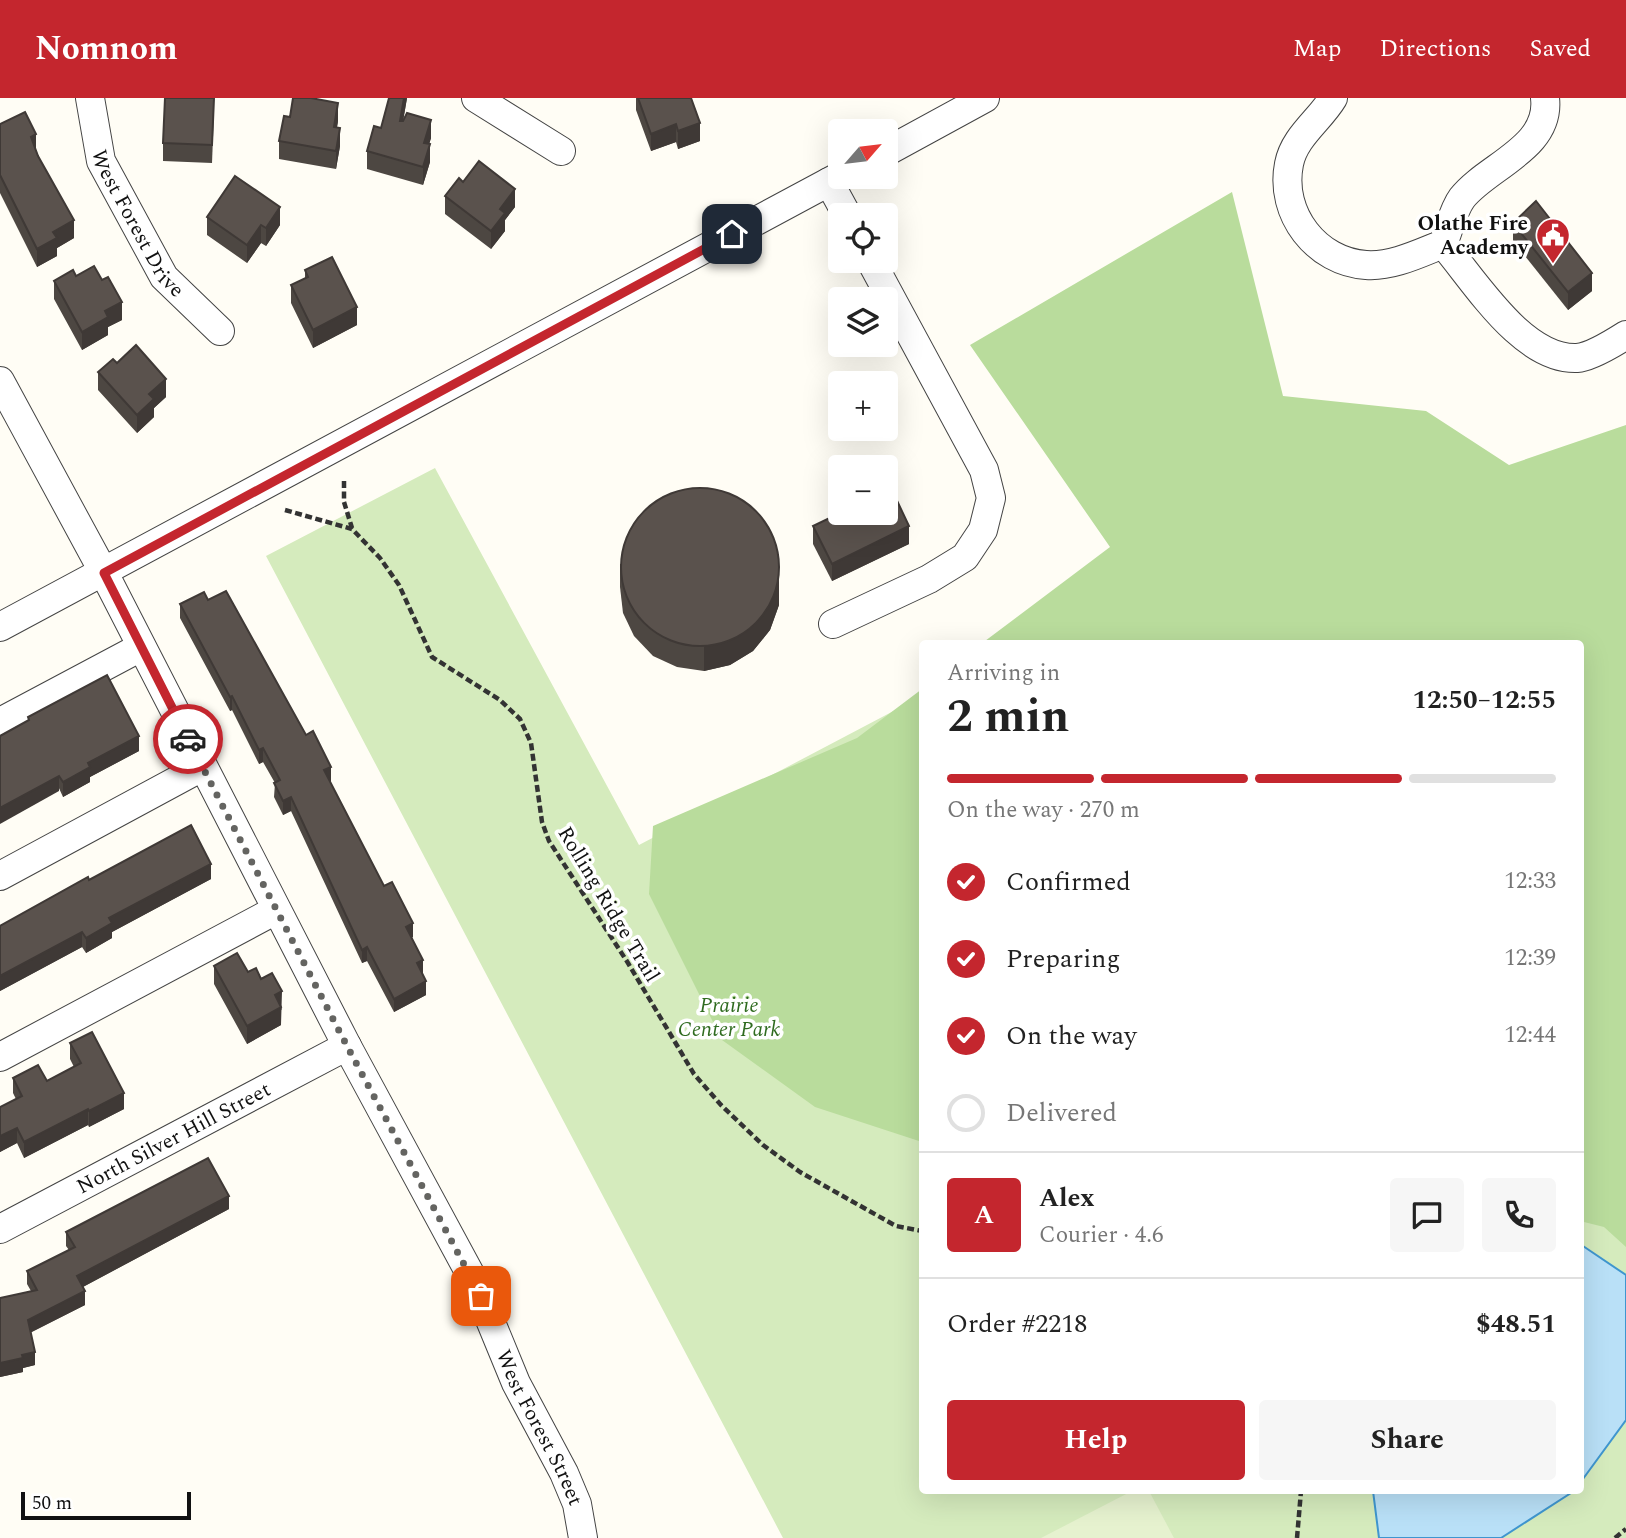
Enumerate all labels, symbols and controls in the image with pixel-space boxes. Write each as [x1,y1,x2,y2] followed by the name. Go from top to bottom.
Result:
[35,24,178,74] text: Nomnom
[1293,31,1341,67] text: Map
[1379,31,1491,67] text: Directions
[1529,31,1591,67] text: Saved
[828,119,898,189] north arrow
[828,119,898,525] map controls
[82,147,191,306] street label: West Forest Drive
[828,203,898,273] button: locate
[702,204,762,264] pin
[1418,208,1529,264] place label: Olathe Fire Academy
[713,215,751,253] icon: home
[1534,216,1572,265] public building icon: Olathe Fire Academy
[828,287,898,357] button: layers
[828,371,898,441] button: +
[828,455,898,525] button: −
[947,656,1060,691] text: Arriving in
[1412,680,1556,720] text: 12:50–12:55
[947,682,1069,752] text: 2 min
[153,704,223,774] courier
[169,720,207,758] icon: car
[947,793,1140,828] text: On the way · 270 m
[549,820,667,989] street label: Rolling Ridge Trail
[1006,862,1131,902] text: Confirmed
[947,863,985,901] icon: check
[1504,864,1556,899] text: 12:33
[1006,939,1120,979] text: Preparing
[947,940,985,978] icon: check
[1504,941,1556,976] text: 12:39
[678,990,780,1046] park label: Prairie Center Park
[1006,1016,1137,1056] text: On the way
[947,1017,985,1055] icon: check
[1504,1018,1556,1053] text: 12:44
[71,1074,277,1203] street label: North Silver Hill Street
[1006,1093,1117,1133] text: Delivered
[1039,1178,1094,1218] text: Alex
[1390,1178,1464,1252] button: chat
[1482,1178,1556,1252] button: phone
[974,1195,994,1235] text: A
[1039,1218,1164,1253] text: Courier · 4.6
[451,1266,511,1326] pin
[462,1277,500,1315] icon: bag
[947,1304,1087,1344] text: Order #2218
[1476,1304,1556,1344] text: $48.51
[487,1345,591,1511] street label: West Forest Street
[947,1400,1245,1480] button: Help
[1259,1400,1556,1480] button: Share
[21,1489,191,1521] scale bar
[32,1489,72,1518] text: 50 m

